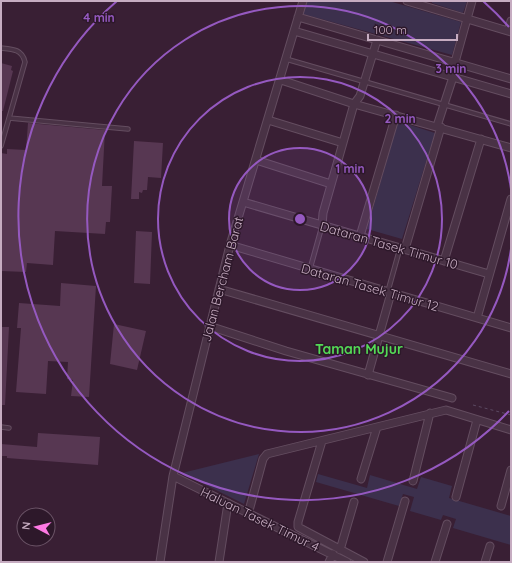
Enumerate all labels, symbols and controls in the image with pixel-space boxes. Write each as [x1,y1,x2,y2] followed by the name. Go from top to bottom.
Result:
[83,10,115,25] text: 4 min
[368,16,457,42] scale bar
[374,22,407,37] text: 100 m
[436,61,466,76] text: 3 min
[384,111,416,126] text: 2 min
[335,161,365,176] text: 1 min
[293,212,307,226] centre of rings
[198,215,246,343] street label: Jalan Bercham Barat
[318,218,460,272] street label: Dataran Tasek Timur 10
[299,260,441,314] street label: Dataran Tasek Timur 12
[315,340,403,358] district label: Taman Mujur
[198,483,322,555] street label: Haluan Tasek Timur 4
[16,507,56,547] north arrow
[19,521,34,531] text: N

